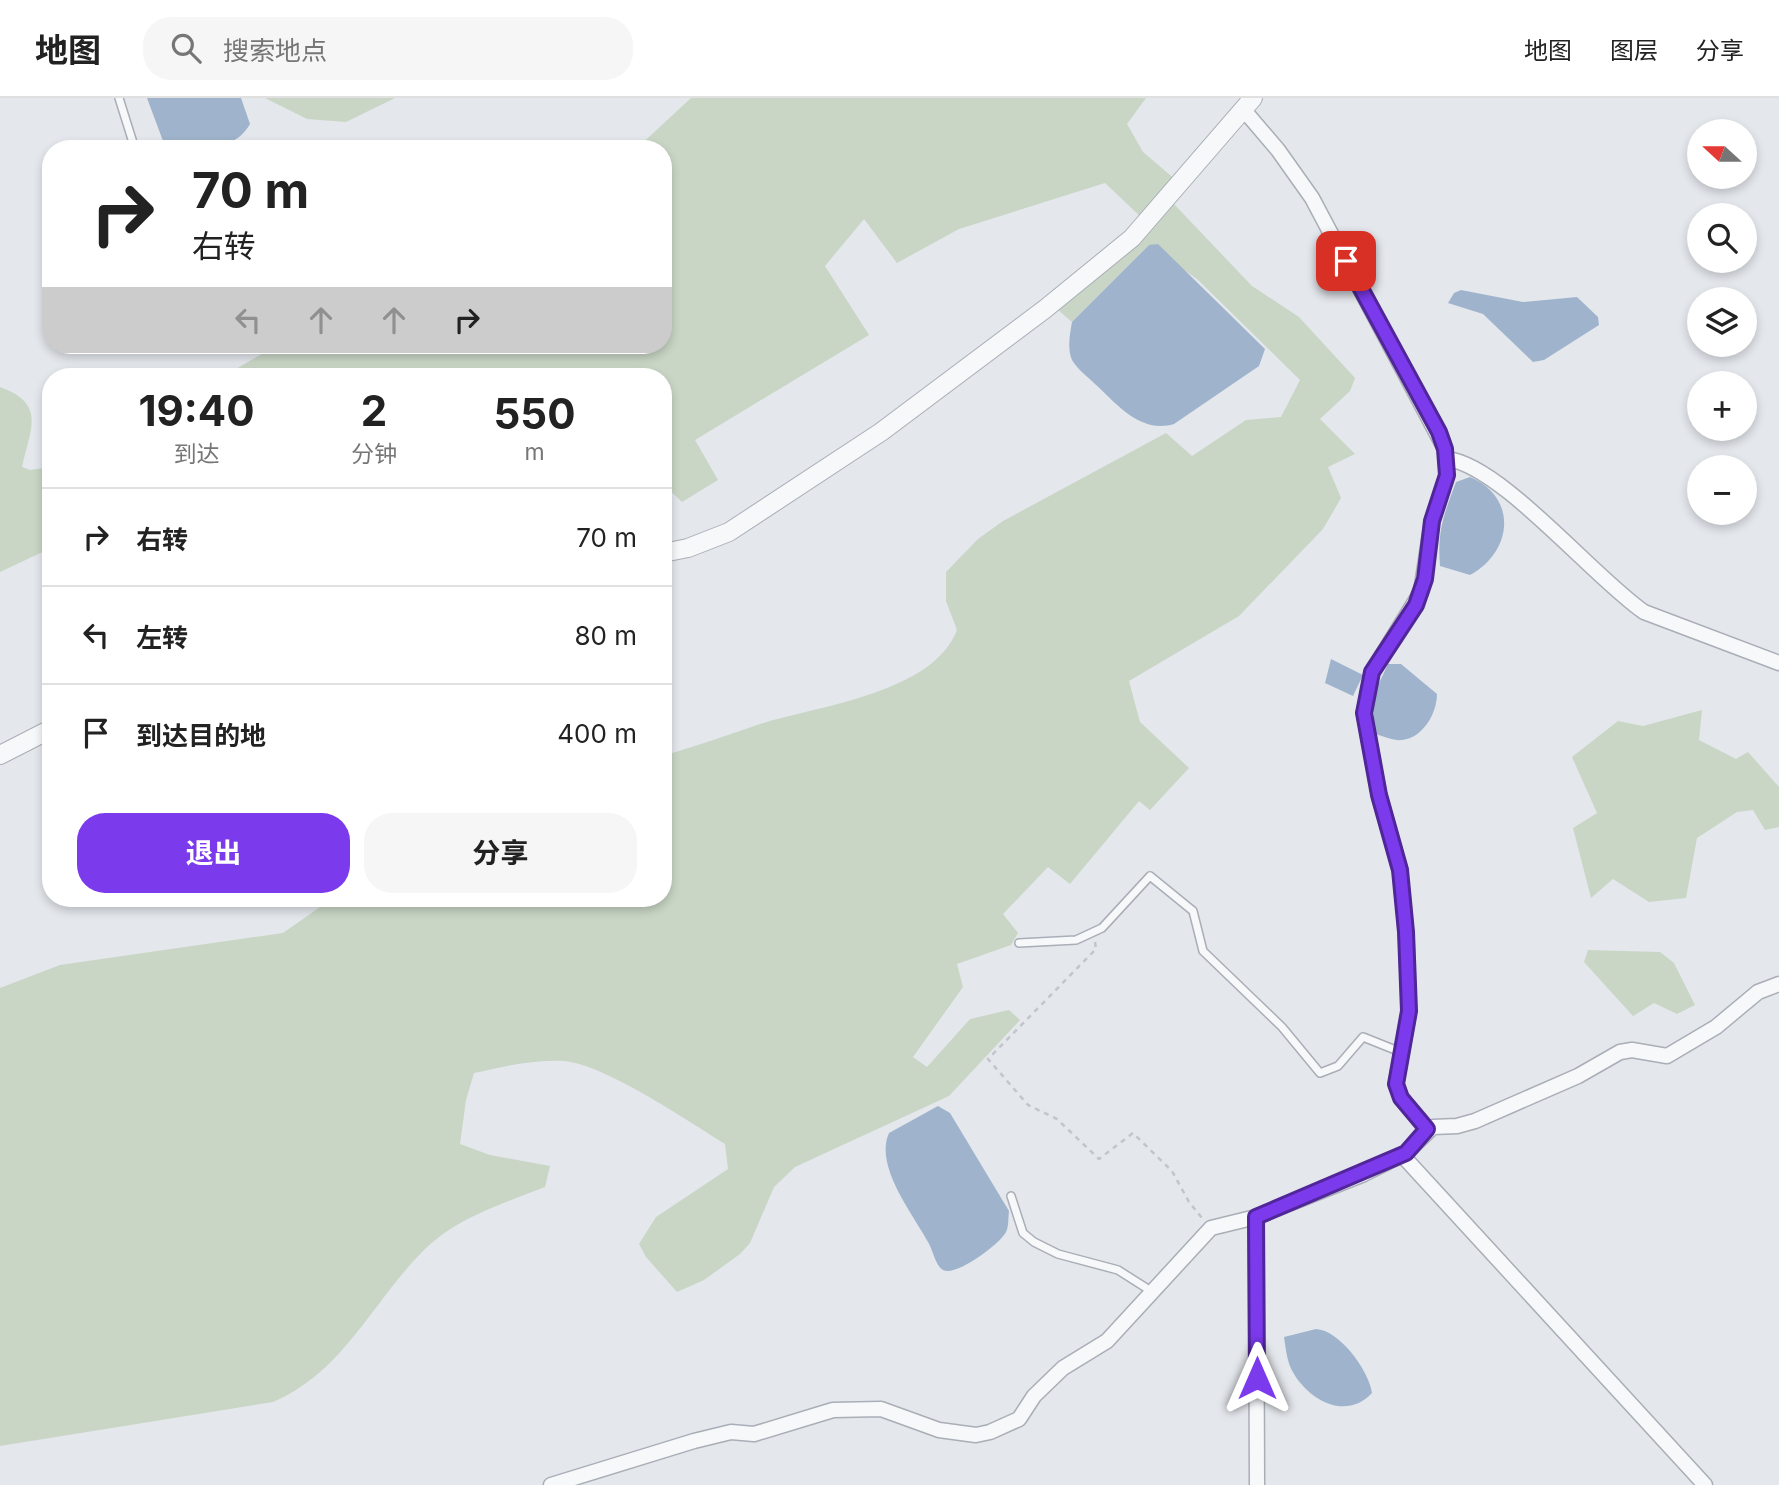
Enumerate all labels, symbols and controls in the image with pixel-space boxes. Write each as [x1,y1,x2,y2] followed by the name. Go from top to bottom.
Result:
[143,17,633,80] search box
[167,29,205,67] icon: search
[35,30,101,70] text: 地图
[223,35,327,66] text: 搜索地点
[1524,36,1572,65] text: 地图
[1610,36,1658,65] text: 图层
[1696,36,1744,65] text: 分享
[1687,119,1757,189] north arrow
[1687,119,1757,525] map controls
[192,161,309,220] text: 70 m
[77,168,168,259] icon: right
[1687,203,1757,273] button: search
[192,227,256,266] text: 右转
[1316,231,1376,291] pin
[1327,242,1365,280] icon: arrive
[1687,287,1757,357] button: layers
[229,301,267,339] icon: left
[302,301,340,339] icon: ahead
[375,301,413,339] icon: ahead
[448,301,486,339] icon: right
[1687,371,1757,441] button: +
[138,385,255,436] text: 19:40
[361,385,387,436] text: 2
[494,388,576,439] text: 550
[524,438,545,466] text: m
[174,440,220,468] text: 到达
[351,440,397,468] text: 分钟
[1687,455,1757,525] button: −
[77,518,115,556] icon: right
[576,522,637,553] text: 70 m
[136,524,188,555] text: 右转
[77,616,115,654] icon: left
[574,620,637,651] text: 80 m
[136,622,188,653] text: 左转
[77,714,115,752] icon: arrive
[557,718,637,749] text: 400 m
[136,720,266,751] text: 到达目的地
[77,813,350,893] button: 退出
[364,813,637,893] button: 分享
[1220,1341,1294,1415] position arrow

